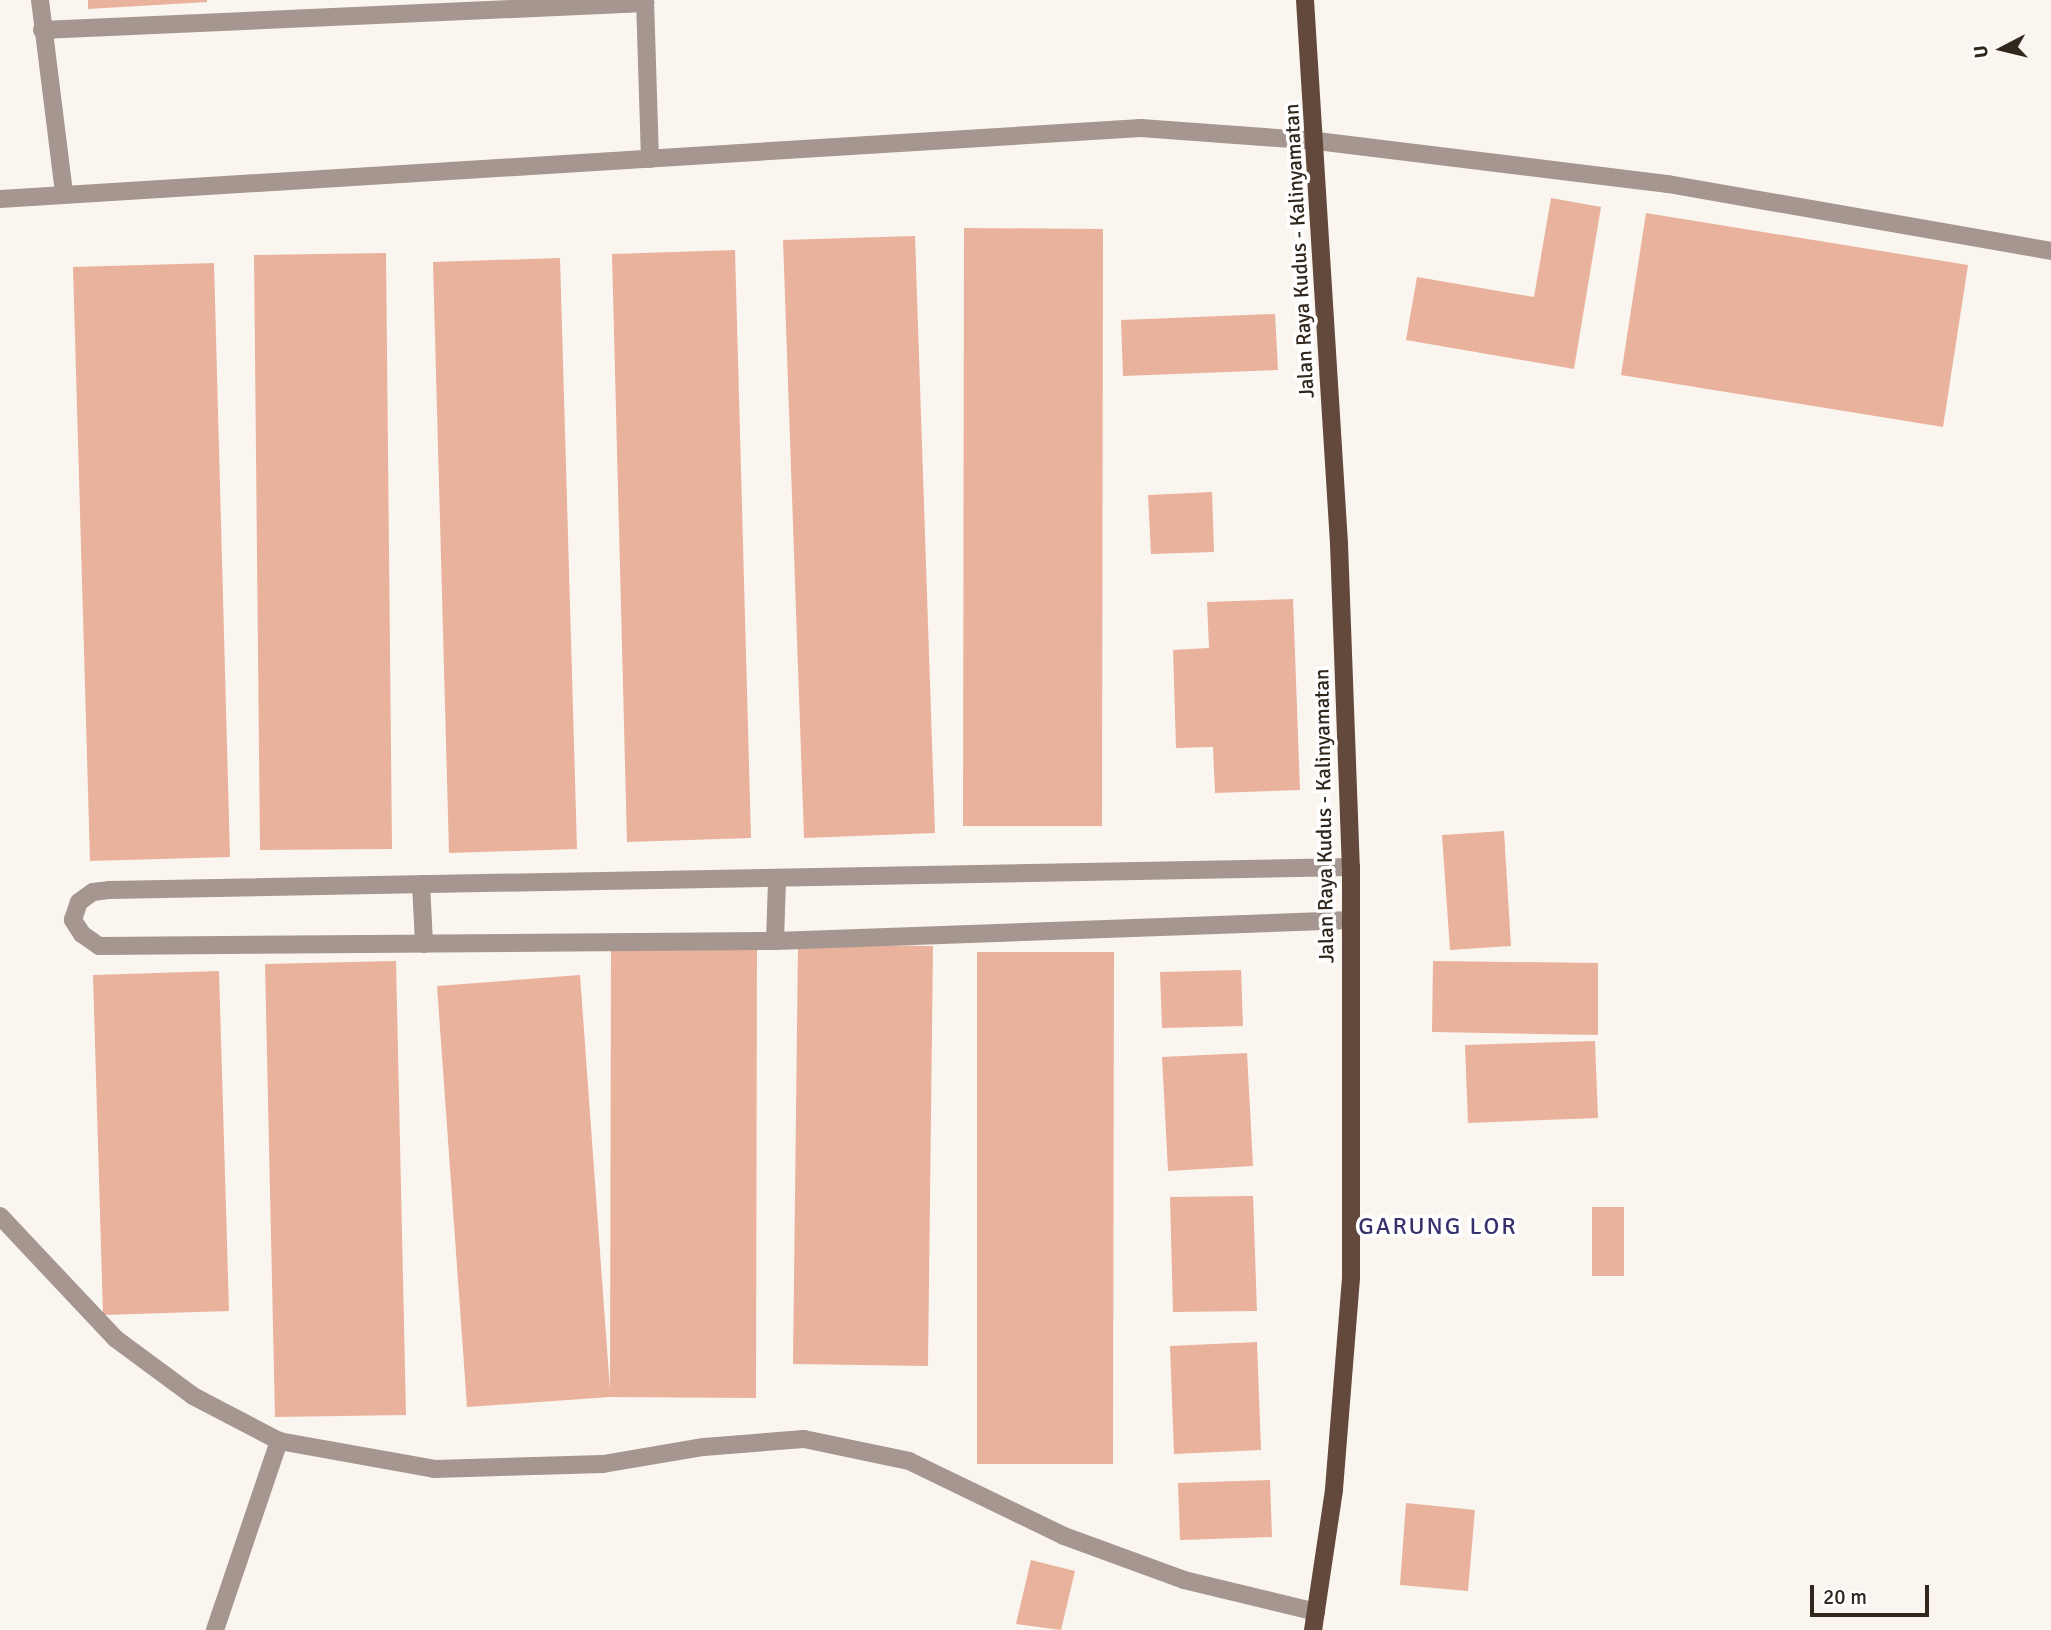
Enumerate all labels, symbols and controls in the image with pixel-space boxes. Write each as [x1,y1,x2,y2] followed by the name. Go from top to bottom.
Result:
[1967,14,2037,84] north arrow
[1968,44,1994,59] text: U
[1279,103,1319,399] street label: Jalan Raya Kudus - Kalinyamatan
[1309,668,1339,964] street label: Jalan Raya Kudus - Kalinyamatan
[1360,1213,1516,1241] district label: GARUNG LOR
[1813,1570,1932,1614] scale bar
[1823,1584,1867,1610] text: 20 m

